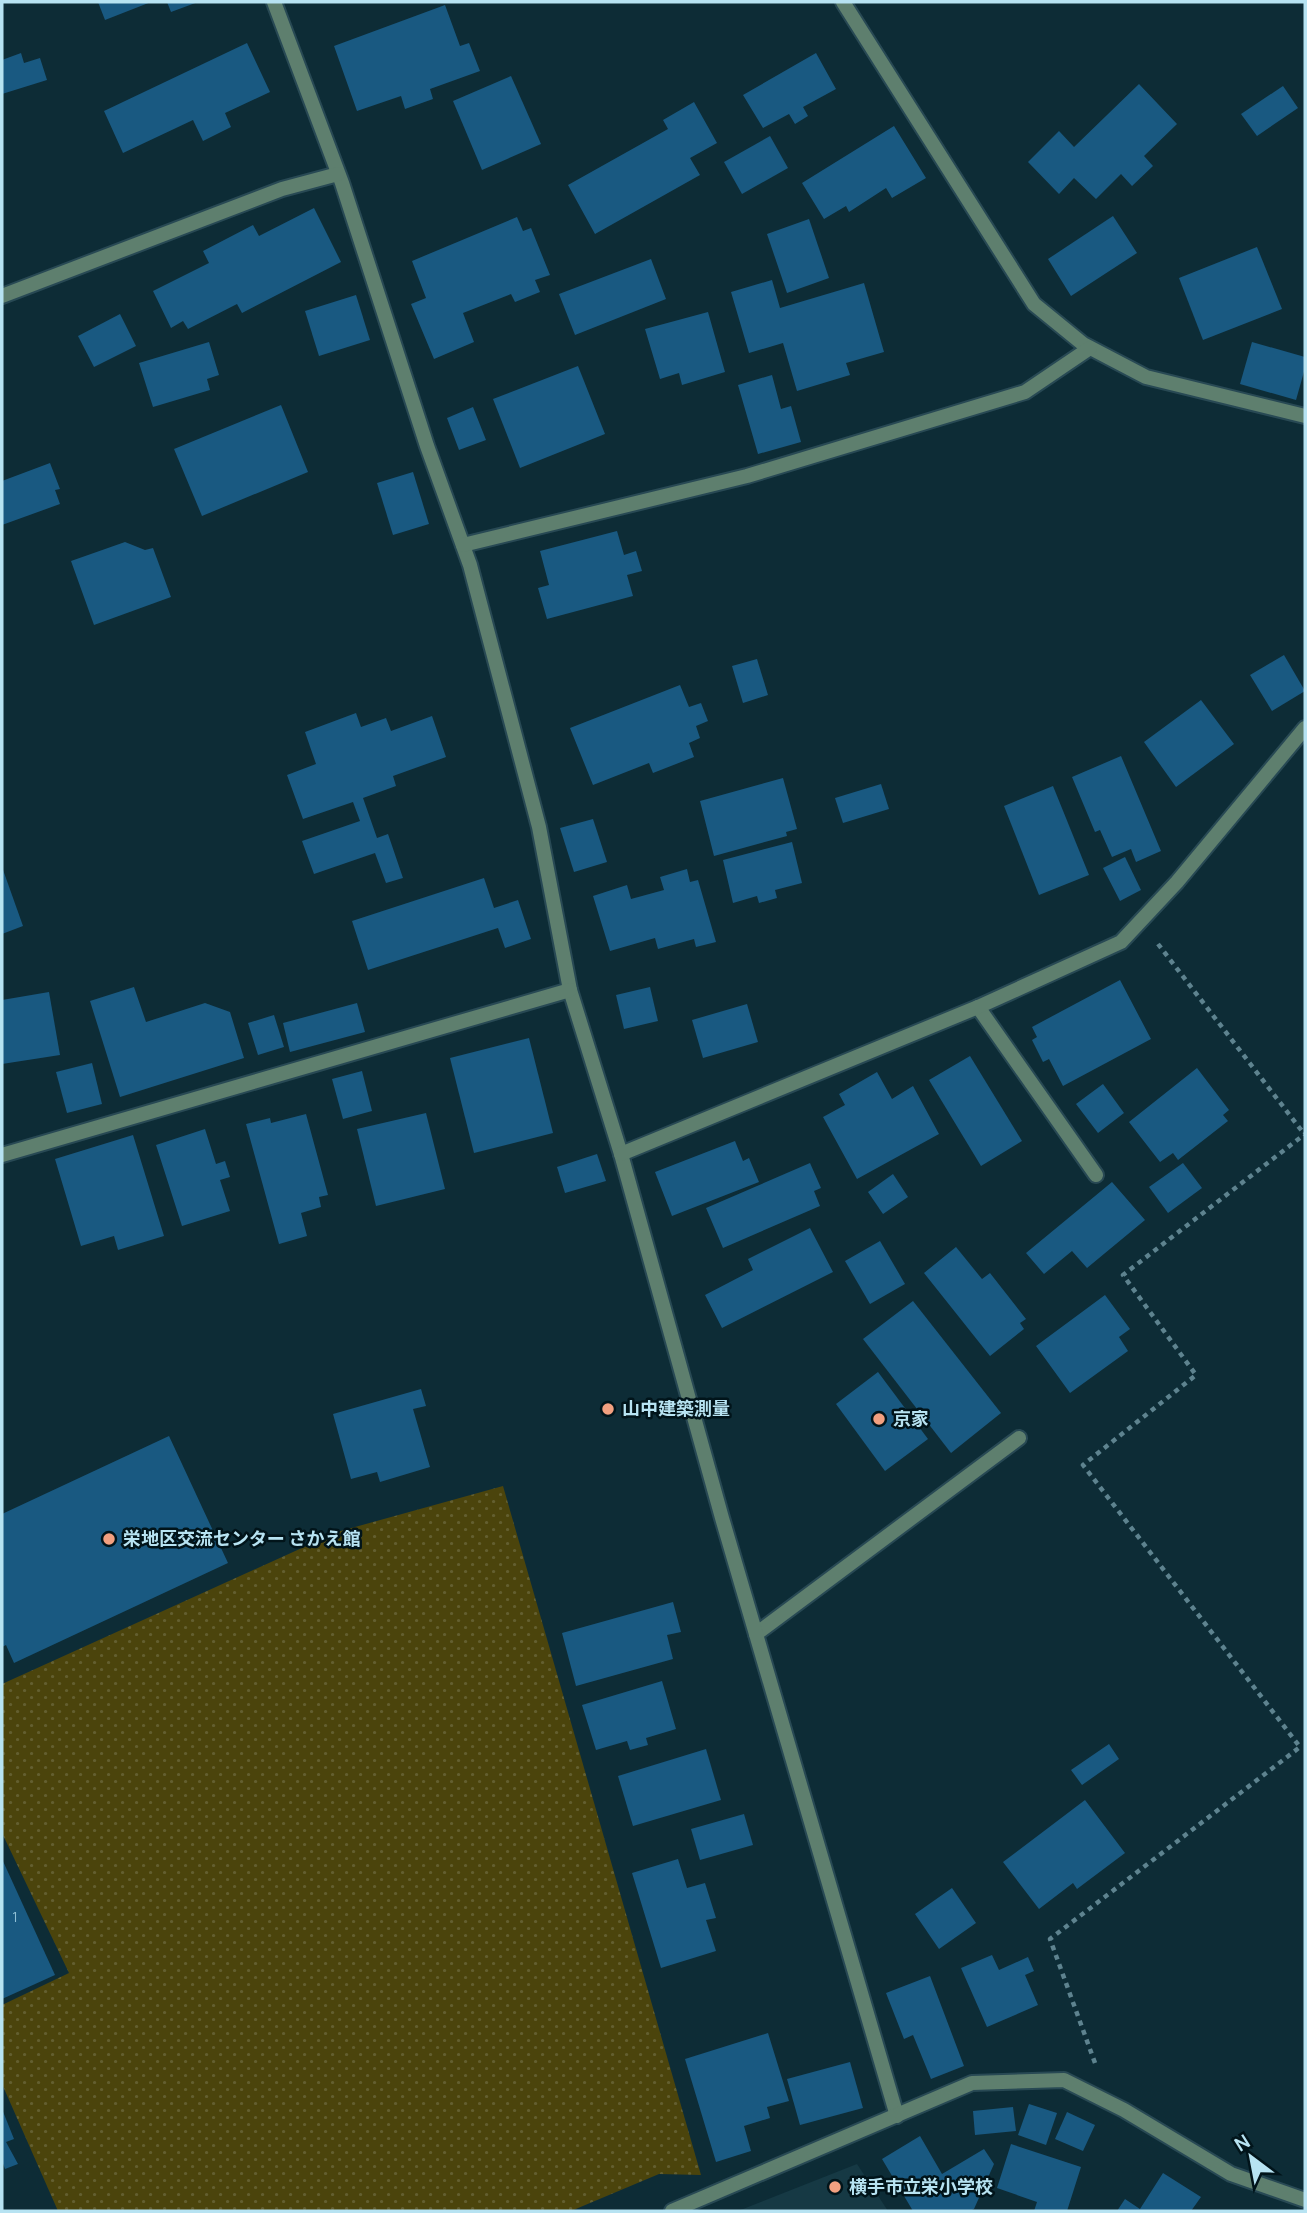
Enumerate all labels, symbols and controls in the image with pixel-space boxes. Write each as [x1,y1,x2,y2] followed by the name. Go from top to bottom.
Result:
[622,1396,730,1420] place label: 山中建築測量
[600,1401,616,1417] marker: 山中建築測量
[893,1406,929,1430] place label: 京家
[871,1411,887,1427] marker: 京家
[123,1526,361,1550] place label: 栄地区交流センター さかえ館
[101,1531,117,1547] marker: 栄地区交流センター さかえ館
[12,1907,18,1926] house number: 1
[1216,2122,1286,2192] north arrow
[1229,2128,1255,2157] text: N
[849,2174,993,2198] place label: 横手市立栄小学校
[827,2179,843,2195] marker: 横手市立栄小学校

